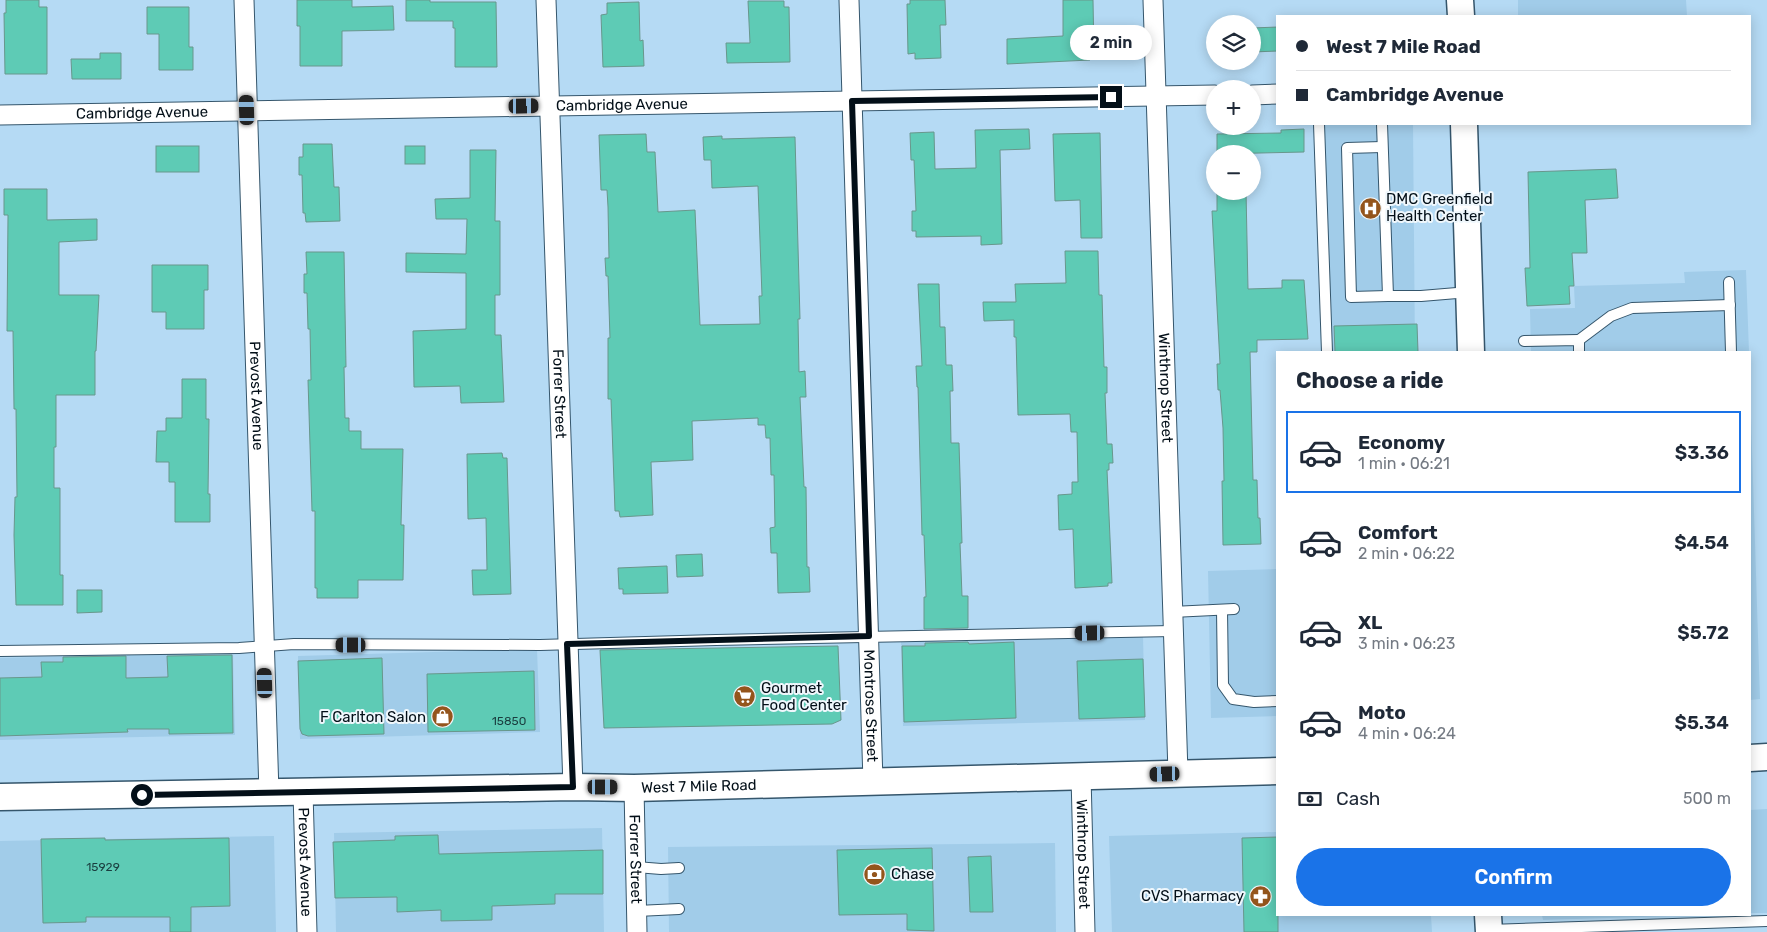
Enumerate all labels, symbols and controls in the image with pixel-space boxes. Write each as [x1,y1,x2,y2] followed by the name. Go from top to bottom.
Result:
[1206,15,1261,200] map controls
[1206,15,1261,70] button: layers
[1070,24,1152,59] callout: 2 min
[1090,33,1132,52] text: 2 min
[1326,35,1481,58] text: West 7 Mile Road
[1206,80,1261,135] button: +
[1326,83,1504,106] text: Cambridge Avenue
[1100,86,1122,108] route end
[238,95,255,125] car
[556,95,688,115] street label: Cambridge Avenue
[508,98,539,114] car
[76,103,208,123] street label: Cambridge Avenue
[1206,145,1261,200] button: −
[1386,190,1493,225] place label: DMC Greenfield Health Center
[1358,196,1382,220] hospital icon: DMC Greenfield Health Center
[1155,333,1176,443] street label: Winthrop Street
[246,341,267,451] street label: Prevost Avenue
[549,349,570,439] street label: Forrer Street
[1296,367,1443,394] text: Choose a ride
[1298,430,1343,475] icon: car
[1358,431,1445,454] text: Economy
[1675,441,1729,464] text: $3.36
[1358,454,1450,473] text: 1 min · 06:21
[1298,520,1343,565] icon: car
[1358,521,1438,544] text: Comfort
[1674,531,1729,554] text: $4.54
[1358,544,1455,563] text: 2 min · 06:22
[1298,610,1343,655] icon: car
[1358,611,1382,634] text: XL
[1677,621,1729,644] text: $5.72
[1074,625,1105,641] car
[1358,634,1455,653] text: 3 min · 06:23
[336,638,366,653] car
[860,649,881,762] street label: Montrose Street
[256,668,273,698] car
[761,679,847,714] place label: Gourmet Food Center
[733,685,757,709] supermarket icon: Gourmet Food Center
[1298,700,1343,745] icon: car
[1358,701,1406,724] text: Moto
[430,705,454,729] shop icon: F Carlton Salon
[320,708,426,726] place label: F Carlton Salon
[1674,711,1729,734] text: $5.34
[492,714,526,728] house number: 15850
[1358,724,1456,743] text: 4 min · 06:24
[1149,766,1180,782] car
[641,776,757,797] street label: West 7 Mile Road
[588,780,618,795] car
[131,784,153,806] route start
[1296,785,1324,813] icon: cash
[1336,787,1380,810] text: Cash
[1683,789,1731,808] text: 500 m
[1073,799,1093,909] street label: Winthrop Street
[294,807,316,917] street label: Prevost Avenue
[626,814,645,904] street label: Forrer Street
[1296,848,1731,906] button: Confirm
[86,860,120,874] house number: 15929
[863,862,887,886] bank icon: Chase
[891,865,934,883] place label: Chase
[1248,884,1272,908] pharmacy icon: CVS Pharmacy
[1141,887,1244,905] place label: CVS Pharmacy

